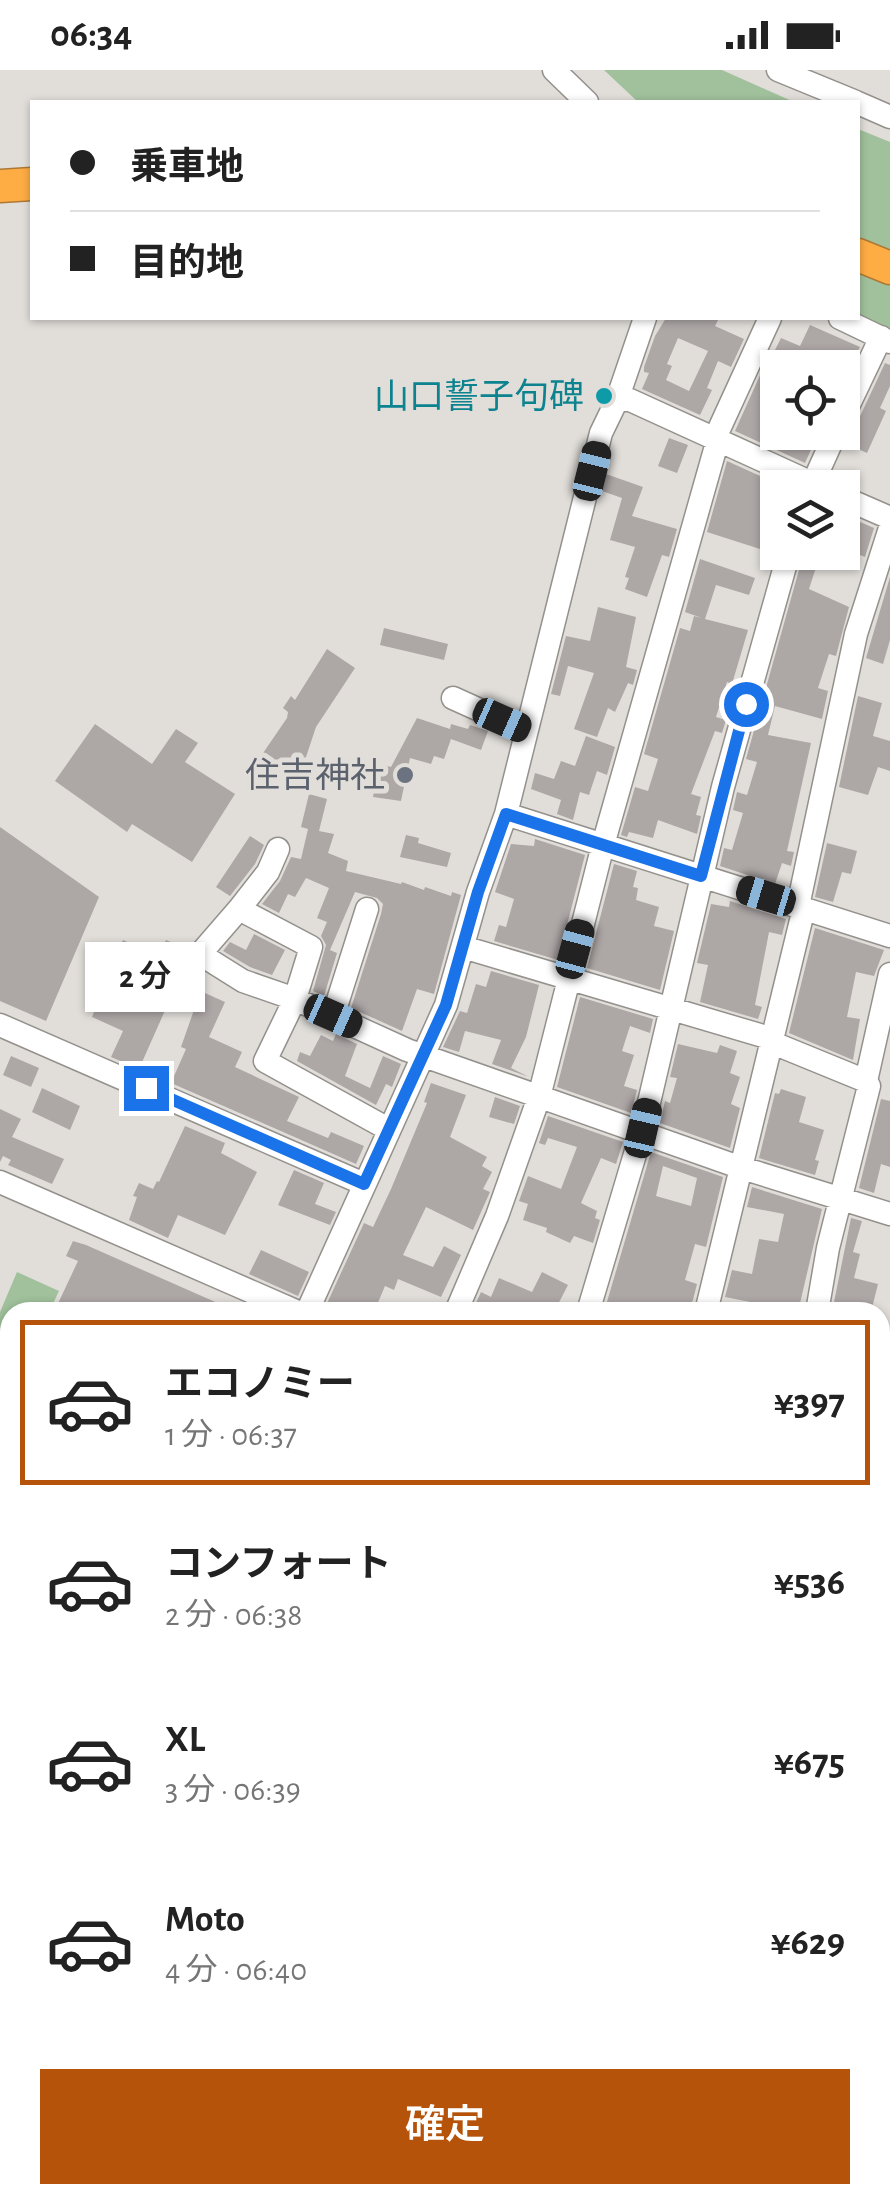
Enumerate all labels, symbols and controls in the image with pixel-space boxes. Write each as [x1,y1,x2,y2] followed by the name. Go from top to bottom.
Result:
[50,16,132,54] text: 06:34
[130,149,244,187] text: 乗車地
[130,245,244,283] text: 目的地
[760,350,860,570] map controls
[760,350,860,450] button: locate
[374,378,584,415] place label: 山口誓子句碑
[593,385,615,407] marker: 山口誓子句碑
[570,438,614,504] car
[760,470,860,570] button: layers
[724,682,769,727] route start
[468,694,536,746] car
[245,757,385,794] place label: 住吉神社
[394,764,416,786] marker: 住吉神社
[733,873,799,919] car
[553,916,597,982] car
[86,943,206,1013] callout: 2 分
[119,961,171,993] text: 2 分
[299,990,367,1042] car
[124,1066,169,1111] route end
[622,1095,664,1161] car
[45,1358,135,1448] icon: car
[165,1366,355,1404] text: エコノミー
[774,1384,845,1422] text: ¥397
[165,1419,297,1451] text: 1 分 · 06:37
[45,1538,135,1628] icon: car
[165,1546,392,1584] text: コンフォート
[774,1564,845,1602] text: ¥536
[165,1599,302,1631] text: 2 分 · 06:38
[45,1718,135,1808] icon: car
[165,1721,205,1759] text: XL
[774,1744,845,1782] text: ¥675
[165,1774,301,1806] text: 3 分 · 06:39
[45,1898,135,1988] icon: car
[165,1901,245,1939] text: Moto
[770,1924,845,1962] text: ¥629
[165,1954,307,1986] text: 4 分 · 06:40
[40,2069,850,2184] button: 確定

